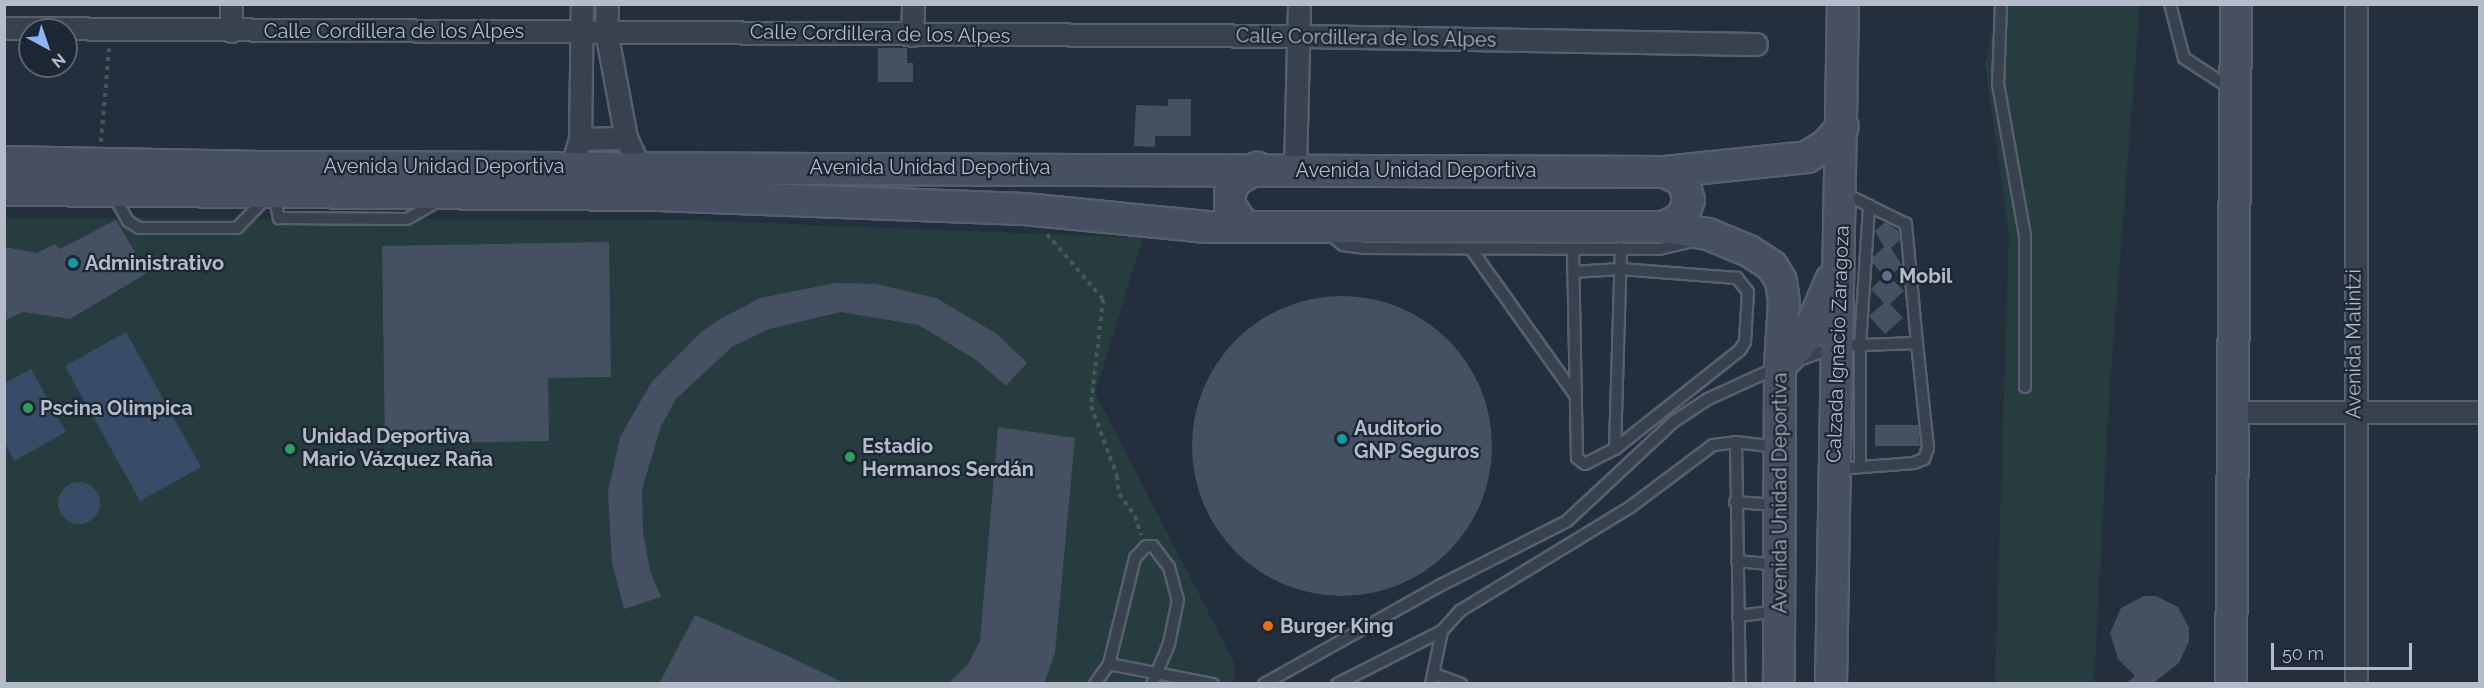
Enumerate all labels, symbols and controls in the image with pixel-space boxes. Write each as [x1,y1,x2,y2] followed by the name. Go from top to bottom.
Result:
[18,18,78,78] north arrow
[263,19,525,43] street label: Calle Cordillera de los Alpes
[749,20,1011,48] street label: Calle Cordillera de los Alpes
[1235,24,1497,52] street label: Calle Cordillera de los Alpes
[48,49,69,72] text: N
[324,154,564,178] street label: Avenida Unidad Deportiva
[810,155,1050,179] street label: Avenida Unidad Deportiva
[1296,158,1536,182] street label: Avenida Unidad Deportiva
[1822,225,1854,463] street label: Calzada Ignacio Zaragoza
[85,251,224,275] place label: Administrativo
[66,256,80,270] marker: Administrativo
[1899,264,1952,288] place label: Mobil
[1880,269,1894,283] marker: Mobil
[2342,269,2366,419] street label: Avenida Malintzi
[1768,373,1792,613] street label: Avenida Unidad Deportiva
[40,396,193,420] place label: Pscina Olimpica
[21,401,35,415] marker: Pscina Olimpica
[1354,416,1480,463] place label: Auditorio GNP Seguros
[302,425,494,472] place label: Unidad Deportiva Mario Vázquez Raña
[1335,432,1349,446] marker: Auditorio GNP Seguros
[862,434,1034,481] place label: Estadio Hermanos Serdán
[283,442,297,456] marker: Unidad Deportiva Mario Vázquez Raña
[843,450,857,464] marker: Estadio Hermanos Serdán
[1280,614,1394,638] place label: Burger King
[1261,619,1275,633] marker: Burger King
[2274,631,2415,669] scale bar
[2282,643,2324,664] text: 50 m

